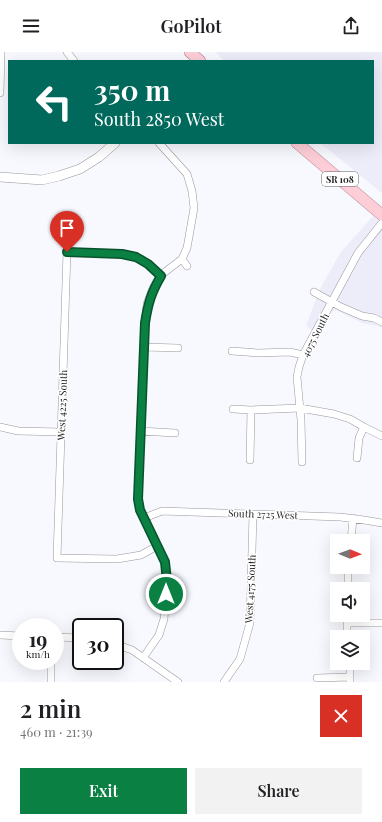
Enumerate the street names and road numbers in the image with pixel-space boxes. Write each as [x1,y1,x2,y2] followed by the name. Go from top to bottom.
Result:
[322,172,358,186] road number: SR 108
[298,311,332,359] street label: 4075 South
[54,369,70,442] street label: West 4225 South
[228,506,299,522] street label: South 2725 West
[241,554,259,625] street label: West 4175 South

